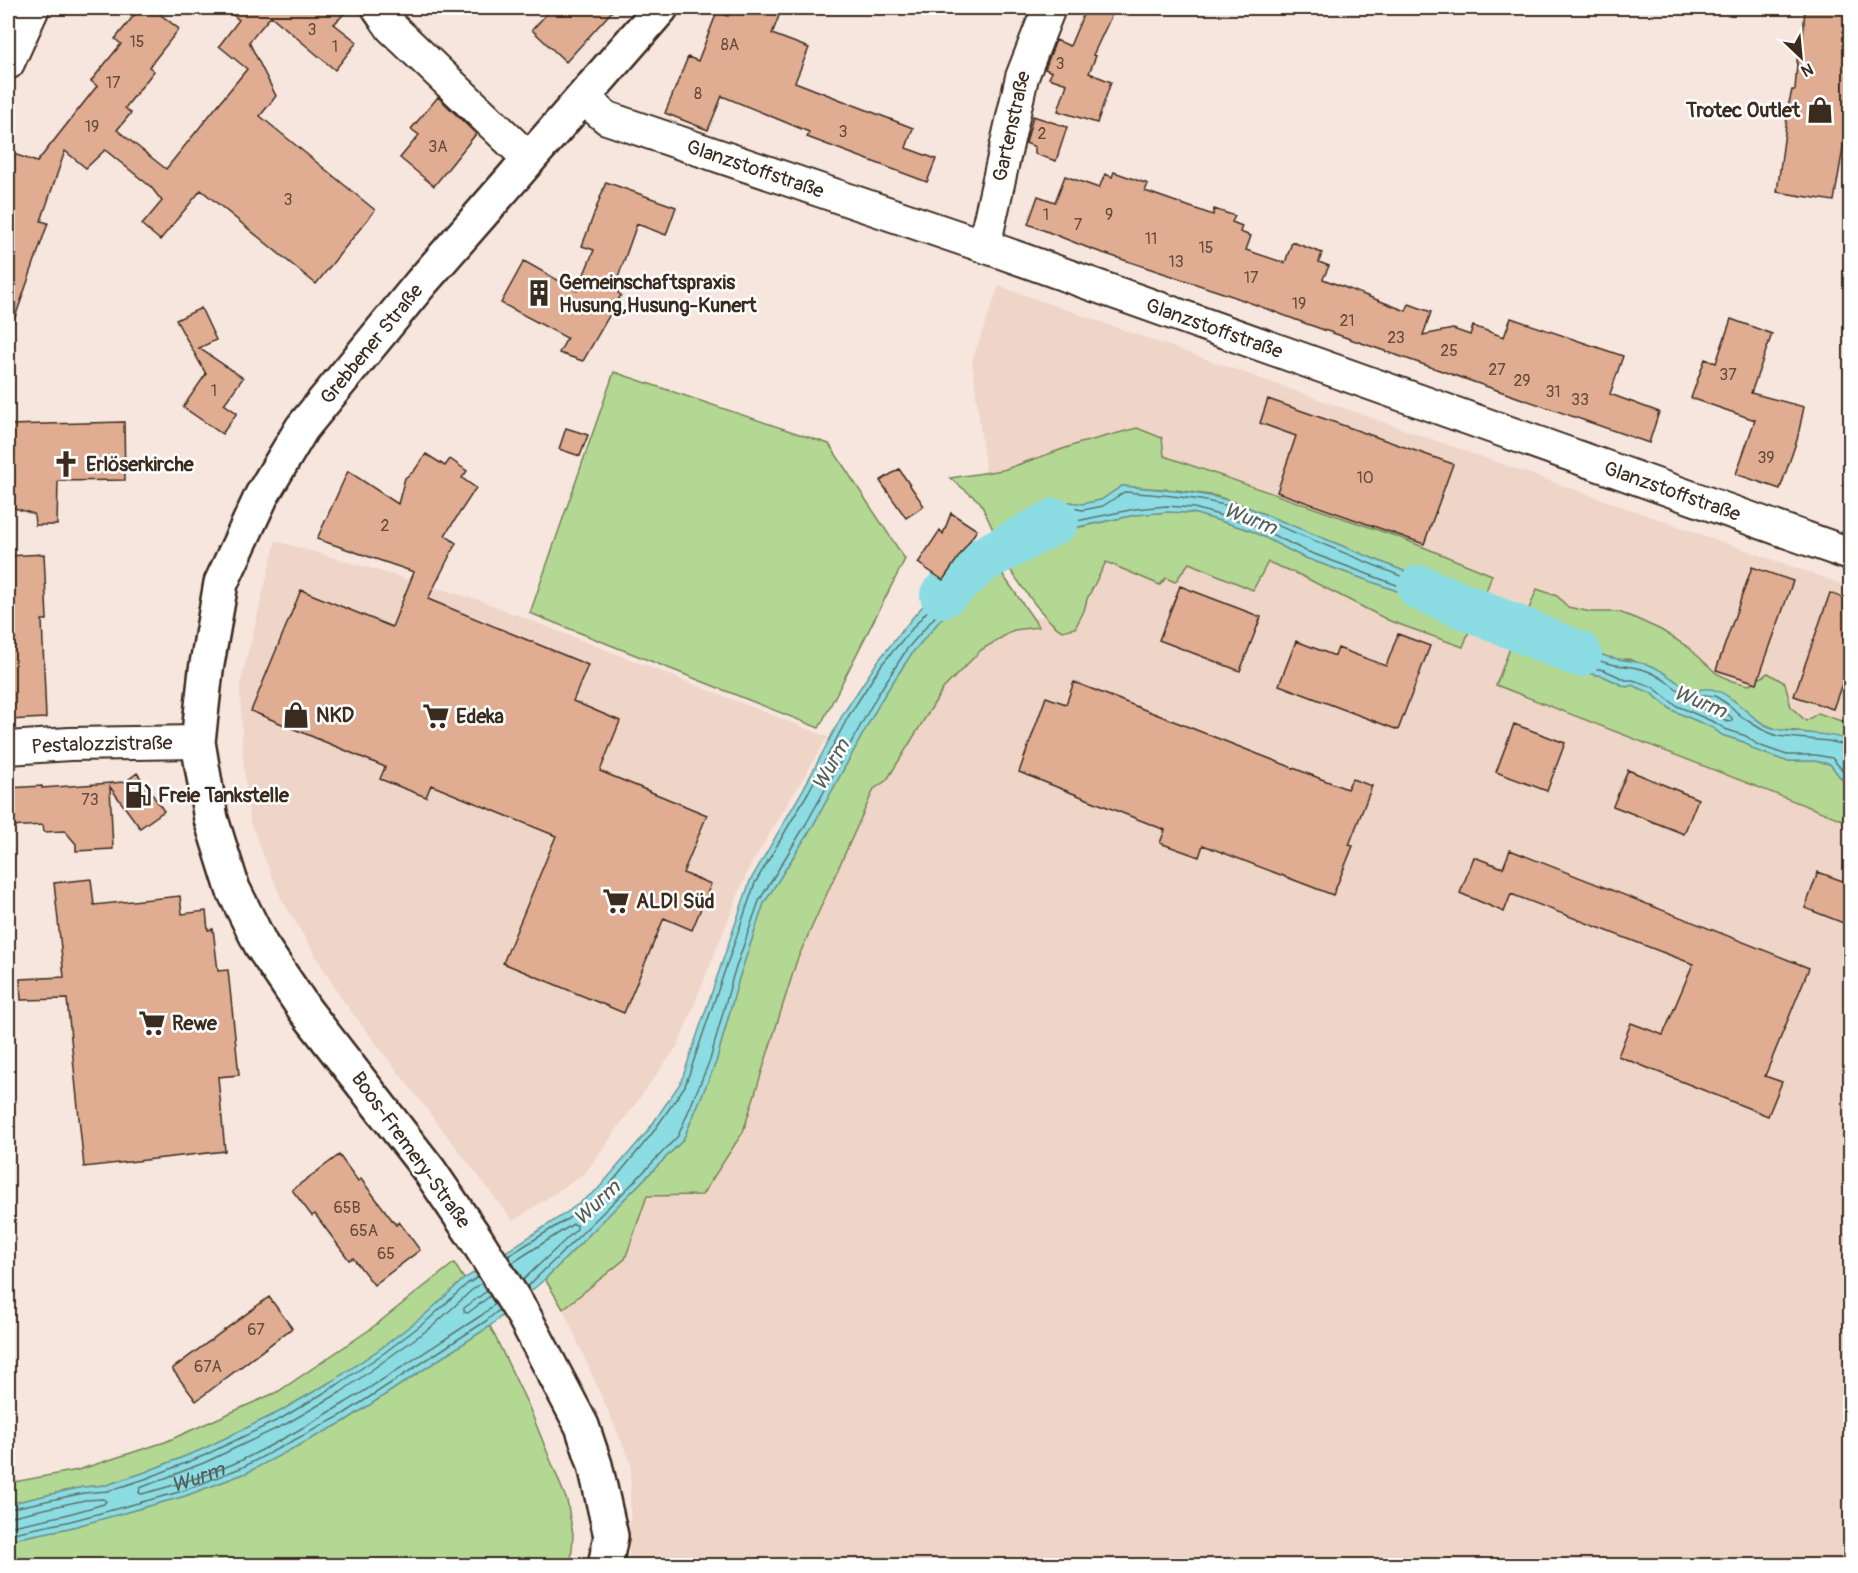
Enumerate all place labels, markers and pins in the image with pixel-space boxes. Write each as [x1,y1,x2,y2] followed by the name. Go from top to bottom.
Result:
[1805,95,1835,125] shop icon: Trotec Outlet
[1685,98,1801,123] place label: Trotec Outlet
[559,270,757,318] place label: Gemeinschaftspraxis Husung,Husung-Kunert
[524,278,554,308] building icon: Gemeinschaftspraxis Husung,Husung-Kunert
[51,449,81,479] church icon: Erlöserkirche
[86,452,195,477] place label: Erlöserkirche
[281,700,311,730] shop icon: NKD
[421,701,451,731] supermarket icon: Edeka
[316,703,355,728] place label: NKD
[456,704,504,729] place label: Edeka
[123,780,153,810] fuel station icon: Freie Tankstelle
[158,783,290,808] place label: Freie Tankstelle
[601,886,631,916] supermarket icon: ALDI Süd
[636,889,715,914] place label: ALDI Süd
[137,1008,167,1038] supermarket icon: Rewe
[172,1011,218,1036] place label: Rewe

